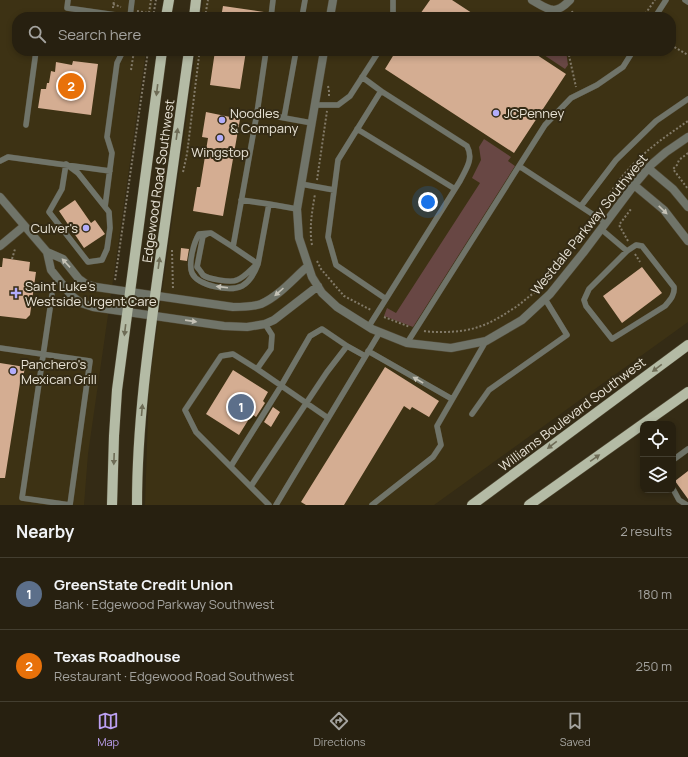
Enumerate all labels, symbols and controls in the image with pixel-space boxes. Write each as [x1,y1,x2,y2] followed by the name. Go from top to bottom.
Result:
[12,12,676,56] search box
[26,23,48,45] icon: search
[58,24,141,45] text: Search here
[58,71,84,101] pin: 2
[154,84,160,96] one-way arrow
[138,98,178,264] street label: Edgewood Road Southwest
[230,104,298,137] place label: Noodles & Company
[504,104,564,122] place label: JCPenney
[491,108,501,118] marker: JCPenney
[217,115,227,125] marker: Noodles & Company
[174,128,180,140] one-way arrow
[215,133,225,143] marker: Wingstop
[191,143,249,161] place label: Wingstop
[526,150,652,298] street label: Westdale Parkway Southwest
[418,192,438,212] your location
[659,206,668,215] one-way arrow
[31,219,78,237] place label: Culver's
[81,223,91,233] marker: Culver's
[156,257,162,269] one-way arrow
[61,258,70,268] one-way arrow
[25,277,157,310] place label: Saint Luke's Westside Urgent Care
[216,284,228,290] one-way arrow
[10,287,22,299] marker: Saint Luke's Westside Urgent Care
[274,287,283,296] one-way arrow
[184,318,197,324] one-way arrow
[122,324,128,336] one-way arrow
[495,353,649,475] street label: Williams Boulevard Southwest
[21,355,97,388] place label: Panchero's Mexican Grill
[651,364,662,372] one-way arrow
[8,366,18,376] marker: Panchero's Mexican Grill
[412,377,424,383] one-way arrow
[228,392,254,422] pin: 1
[138,404,145,416] one-way arrow
[640,421,676,493] map controls
[640,421,676,457] button: locate
[547,441,558,450] one-way arrow
[110,453,117,465] one-way arrow
[590,454,600,462] one-way arrow
[640,457,676,493] button: layers
[16,520,74,543] text: Nearby
[620,522,672,540] text: 2 results
[54,574,233,595] text: GreenState Credit Union
[26,585,32,603] text: 1
[638,585,672,603] text: 180 m
[54,595,275,613] text: Bank · Edgewood Parkway Southwest
[54,646,181,667] text: Texas Roadhouse
[25,657,33,675] text: 2
[636,657,672,675] text: 250 m
[54,667,294,685] text: Restaurant · Edgewood Road Southwest
[97,710,119,749] tab: Map
[313,710,366,749] tab: Directions
[560,710,591,749] tab: Saved

